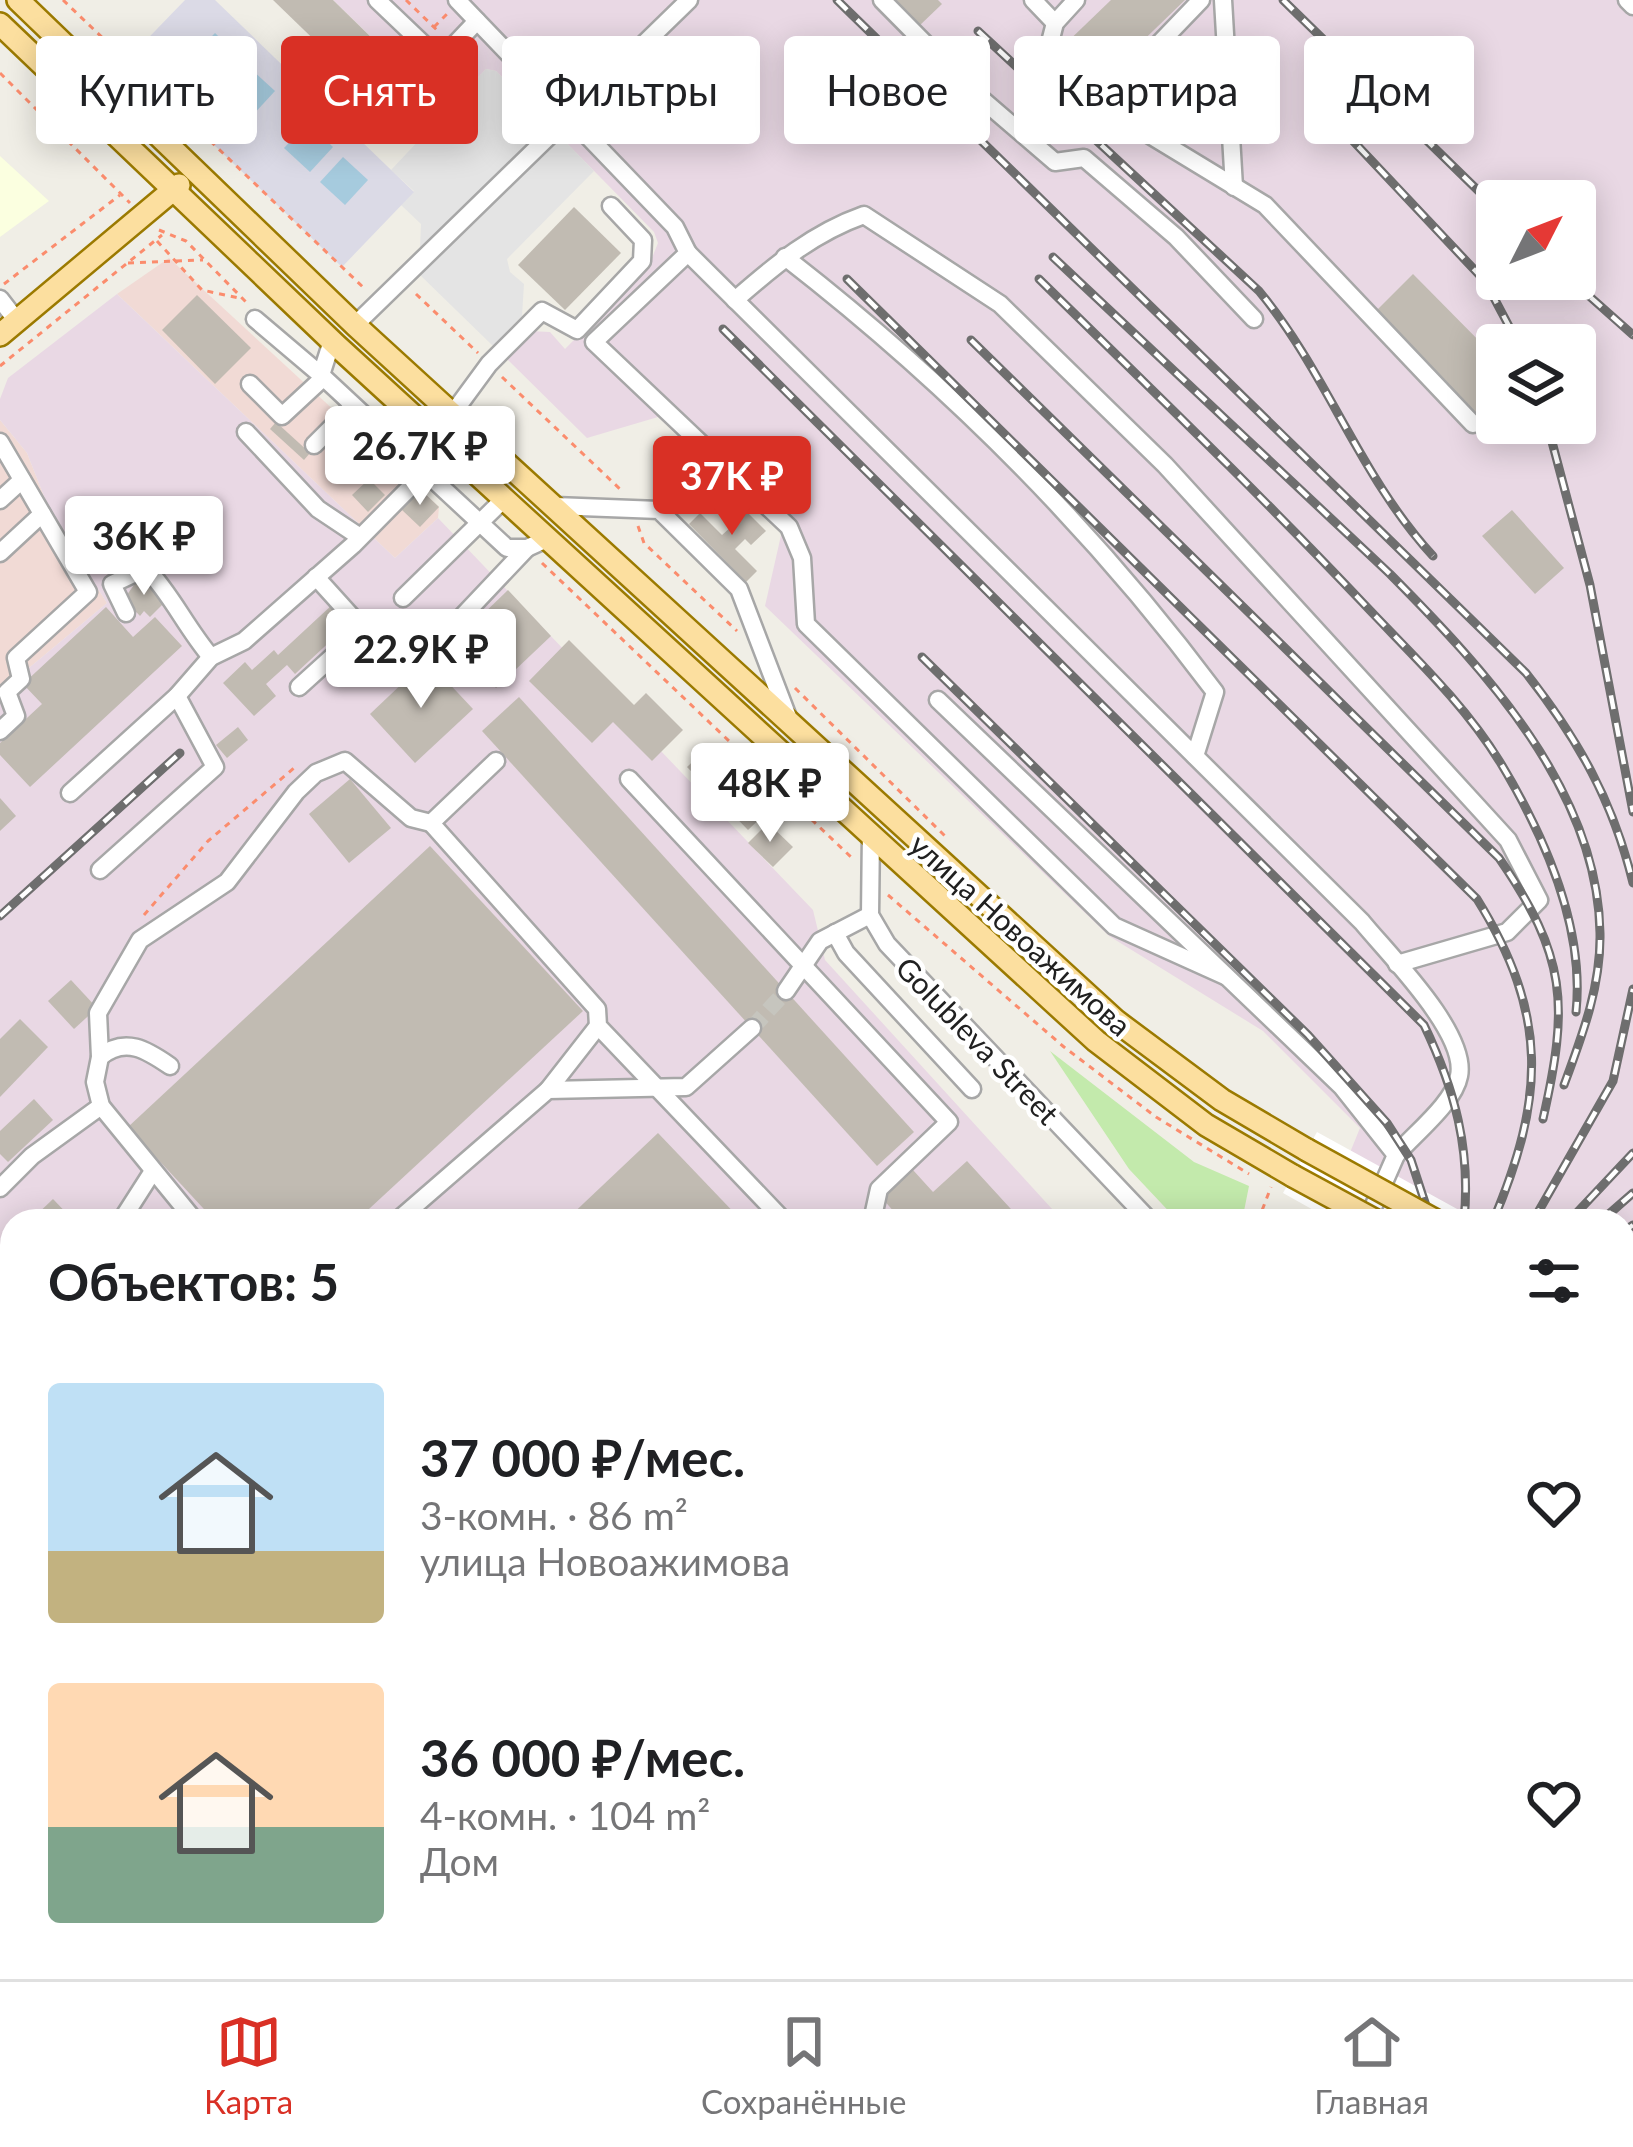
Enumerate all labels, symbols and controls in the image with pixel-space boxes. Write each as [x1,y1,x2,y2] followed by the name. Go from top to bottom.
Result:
[36,36,257,144] chip: Купить
[281,36,478,144] chip: Снять
[502,36,760,144] chip: Фильтры
[784,36,990,144] chip: Новое
[1014,36,1280,144] chip: Квартира
[1304,36,1474,144] chip: Дом
[1476,180,1596,300] north arrow
[1476,180,1596,444] map controls
[1476,324,1596,444] button: layers
[309,406,531,508] pin: 26.7K ₽
[352,422,488,468] text: 26.7K ₽
[648,436,816,538] pin: 37K ₽
[680,452,784,498] text: 37K ₽
[60,496,228,598] pin: 36K ₽
[92,512,196,558] text: 36K ₽
[310,609,532,711] pin: 22.9K ₽
[353,625,489,671] text: 22.9K ₽
[686,743,854,845] pin: 48K ₽
[718,759,822,805] text: 48K ₽
[903,825,1139,1043] street label: улица Новоажимова
[889,949,1067,1131] street label: Golubleva Street
[1521,1248,1587,1314] icon: filters
[48,1251,339,1312] text: Объектов: 5
[420,1427,745,1488] text: 37 000 ₽/мес.
[144,1431,288,1575] icon: home
[1521,1470,1587,1536] icon: heart
[420,1492,688,1538] text: 3-комн. · 86 m²
[420,1538,790,1584] text: улица Новоажимова
[420,1727,745,1788] text: 36 000 ₽/мес.
[144,1731,288,1875] icon: home
[1521,1770,1587,1836] icon: heart
[420,1792,710,1838] text: 4-комн. · 104 m²
[420,1838,499,1884] text: Дом
[204,2009,293,2121] tab: Карта
[701,2009,906,2121] tab: Сохранённые
[1314,2009,1429,2121] tab: Главная

